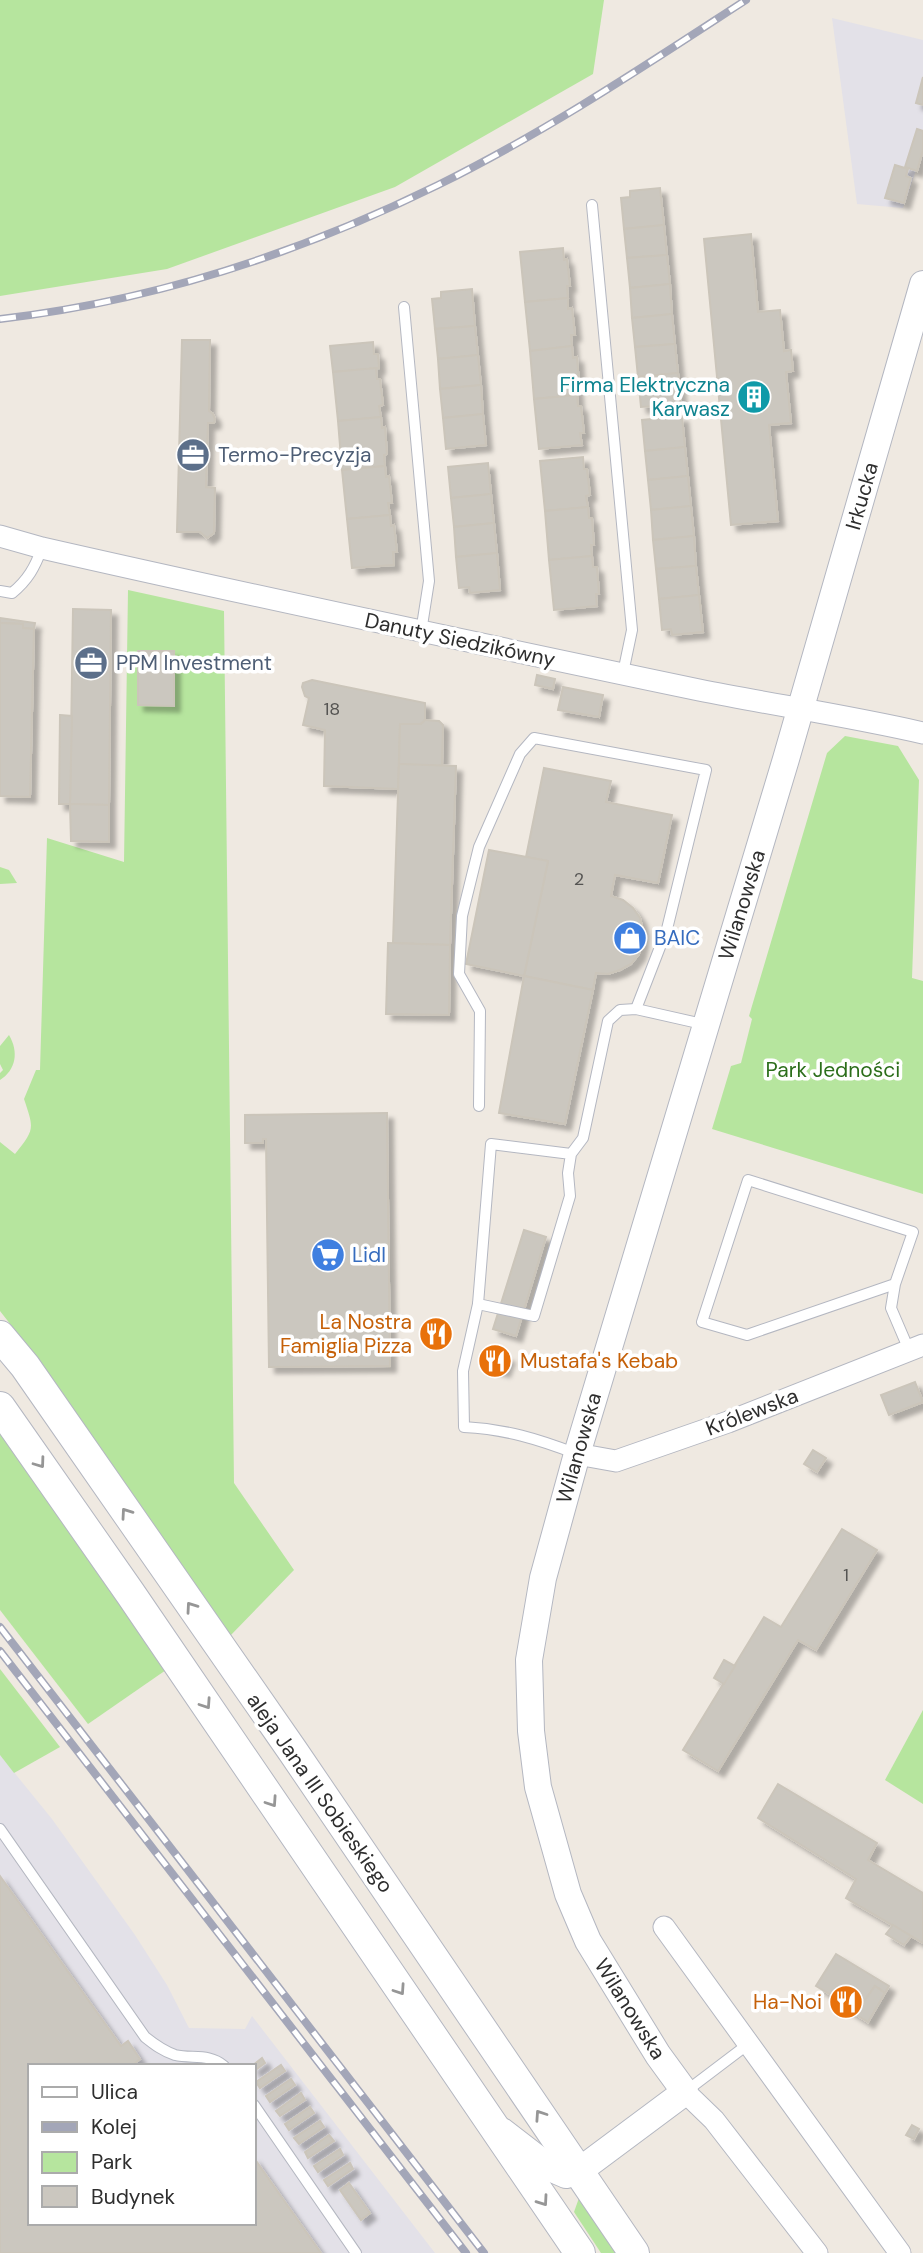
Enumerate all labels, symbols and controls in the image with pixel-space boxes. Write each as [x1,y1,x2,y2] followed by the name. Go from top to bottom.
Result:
[559,371,730,423] place label: Firma Elektryczna Karwasz
[735,378,773,416] building icon: Firma Elektryczna Karwasz
[174,436,212,474] office icon: Termo-Precyzja
[218,441,371,469] place label: Termo-Precyzja
[839,459,885,533] street label: Irkucka
[362,606,558,674] street label: Danuty Siedzikówny
[72,644,110,682] office icon: PPM Investment
[116,649,272,677] place label: PPM Investment
[324,697,340,721] house number: 18
[712,846,772,964] street label: Wilanowska
[574,867,584,891] house number: 2
[611,919,649,957] shop icon: BAIC
[654,924,700,952] place label: BAIC
[766,1056,900,1084] park label: Park Jedności
[309,1236,347,1274] supermarket icon: Lidl
[352,1241,386,1269] place label: Lidl
[280,1308,412,1360] place label: La Nostra Famiglia Pizza
[417,1315,455,1353] restaurant icon: La Nostra Famiglia Pizza
[476,1342,514,1380] restaurant icon: Mustafa's Kebab
[520,1347,678,1375] place label: Mustafa's Kebab
[702,1382,802,1442] street label: Królewska
[550,1389,608,1507] street label: Wilanowska
[32,1455,44,1468] one-way arrow
[122,1508,134,1521] one-way arrow
[843,1563,849,1587] house number: 1
[187,1602,199,1615] one-way arrow
[240,1687,400,1899] street label: aleja Jana III Sobieskiego
[198,1696,210,1709] one-way arrow
[264,1794,276,1807] one-way arrow
[588,1953,672,2065] street label: Wilanowska
[392,1982,404,1995] one-way arrow
[827,1983,865,2021] restaurant icon: Ha-Noi
[753,1988,822,2016] place label: Ha-Noi
[28,2064,256,2225] legend
[91,2078,138,2106] text: Ulica
[536,2110,548,2123] one-way arrow
[91,2113,137,2141] text: Kolej
[91,2148,133,2176] text: Park
[91,2183,176,2211] text: Budynek
[535,2193,548,2206] one-way arrow

